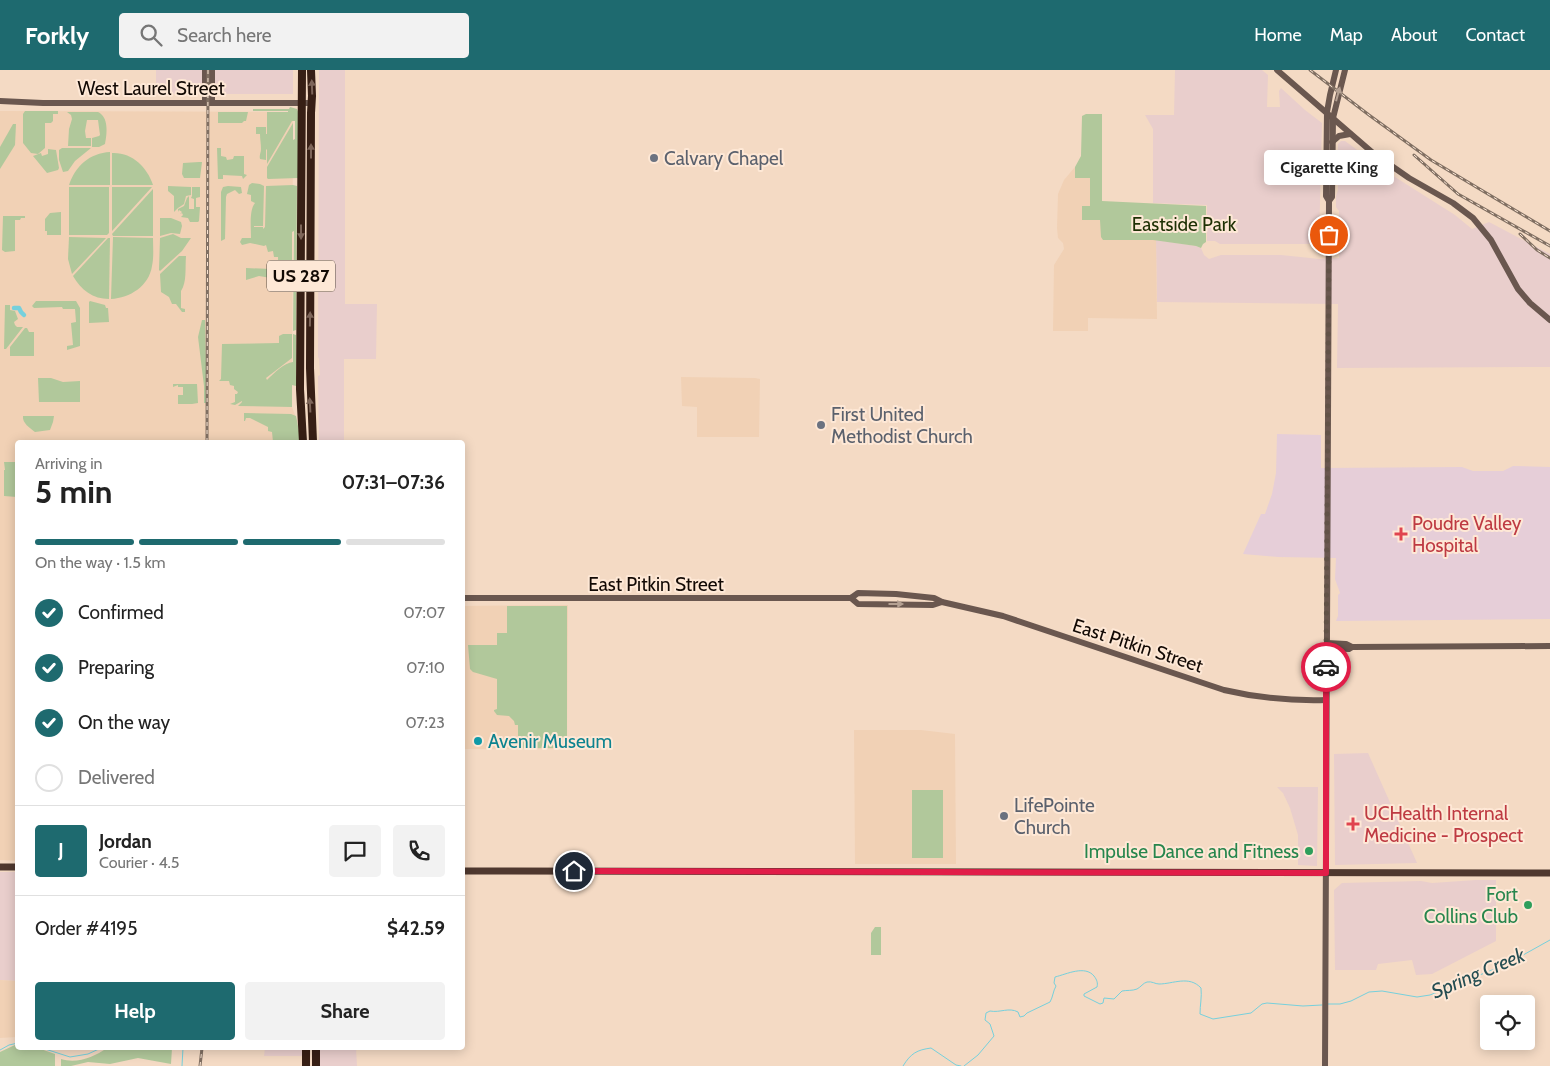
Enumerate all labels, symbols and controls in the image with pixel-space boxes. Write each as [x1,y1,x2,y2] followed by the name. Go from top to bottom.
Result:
[119,13,469,58] search box
[25,21,89,50] text: Forkly
[137,21,165,49] icon: search
[177,24,272,47] text: Search here
[1254,24,1302,46] text: Home
[1330,24,1363,46] text: Map
[1391,24,1437,46] text: About
[1465,24,1525,46] text: Contact
[77,77,225,100] street label: West Laurel Street
[308,78,316,94] one-way arrow
[1335,86,1343,101] one-way arrow
[307,143,315,159] one-way arrow
[664,147,784,170] place label: Calvary Chapel
[1264,150,1394,185] callout: Cigarette King
[648,152,660,164] marker: Calvary Chapel
[1280,158,1378,177] text: Cigarette King
[1132,213,1237,236] park label: Eastside Park
[1308,214,1350,256] pin
[1315,221,1343,249] icon: bag
[297,224,305,240] one-way arrow
[267,260,335,292] road number: US 287
[306,311,314,327] one-way arrow
[306,397,314,413] one-way arrow
[831,403,973,448] place label: First United Methodist Church
[815,419,827,431] marker: First United Methodist Church
[35,454,102,473] text: Arriving in
[342,471,445,494] text: 07:31–07:36
[35,472,113,511] text: 5 min
[1412,512,1522,557] place label: Poudre Valley Hospital
[1394,527,1408,541] marker: Poudre Valley Hospital
[35,553,166,572] text: On the way · 1.5 km
[588,573,724,596] street label: East Pitkin Street
[35,599,63,627] icon: check
[888,600,904,608] one-way arrow
[78,601,164,624] text: Confirmed
[404,603,445,622] text: 07:07
[1070,614,1206,678] street label: East Pitkin Street
[1301,642,1351,692] courier
[1312,653,1340,681] icon: car
[35,654,63,682] icon: check
[78,656,154,679] text: Preparing
[406,658,445,677] text: 07:10
[35,709,63,737] icon: check
[78,711,170,734] text: On the way
[406,713,445,732] text: 07:23
[488,730,612,753] place label: Avenir Museum
[472,735,484,747] marker: Avenir Museum
[78,766,155,789] text: Delivered
[1014,794,1095,839] place label: LifePointe Church
[1364,802,1524,847] place label: UCHealth Internal Medicine - Prospect
[998,810,1010,822] marker: LifePointe Church
[1346,817,1360,831] marker: UCHealth Internal Medicine - Prospect
[329,825,381,877] button: chat
[393,825,445,877] button: phone
[99,830,152,853] text: Jordan
[58,839,64,862] text: J
[1084,840,1299,863] place label: Impulse Dance and Fitness
[1303,845,1315,857] marker: Impulse Dance and Fitness
[553,850,595,892] pin
[99,853,180,872] text: Courier · 4.5
[560,857,588,885] icon: home
[1424,883,1519,928] place label: Fort Collins Club
[1522,899,1534,911] marker: Fort Collins Club
[35,917,137,940] text: Order #4195
[387,917,445,940] text: $42.59
[1428,942,1530,1003] water label: Spring Creek
[35,982,235,1040] button: Help
[245,982,445,1040] button: Share
[1480,995,1535,1050] map controls
[1480,995,1535,1050] button: locate

